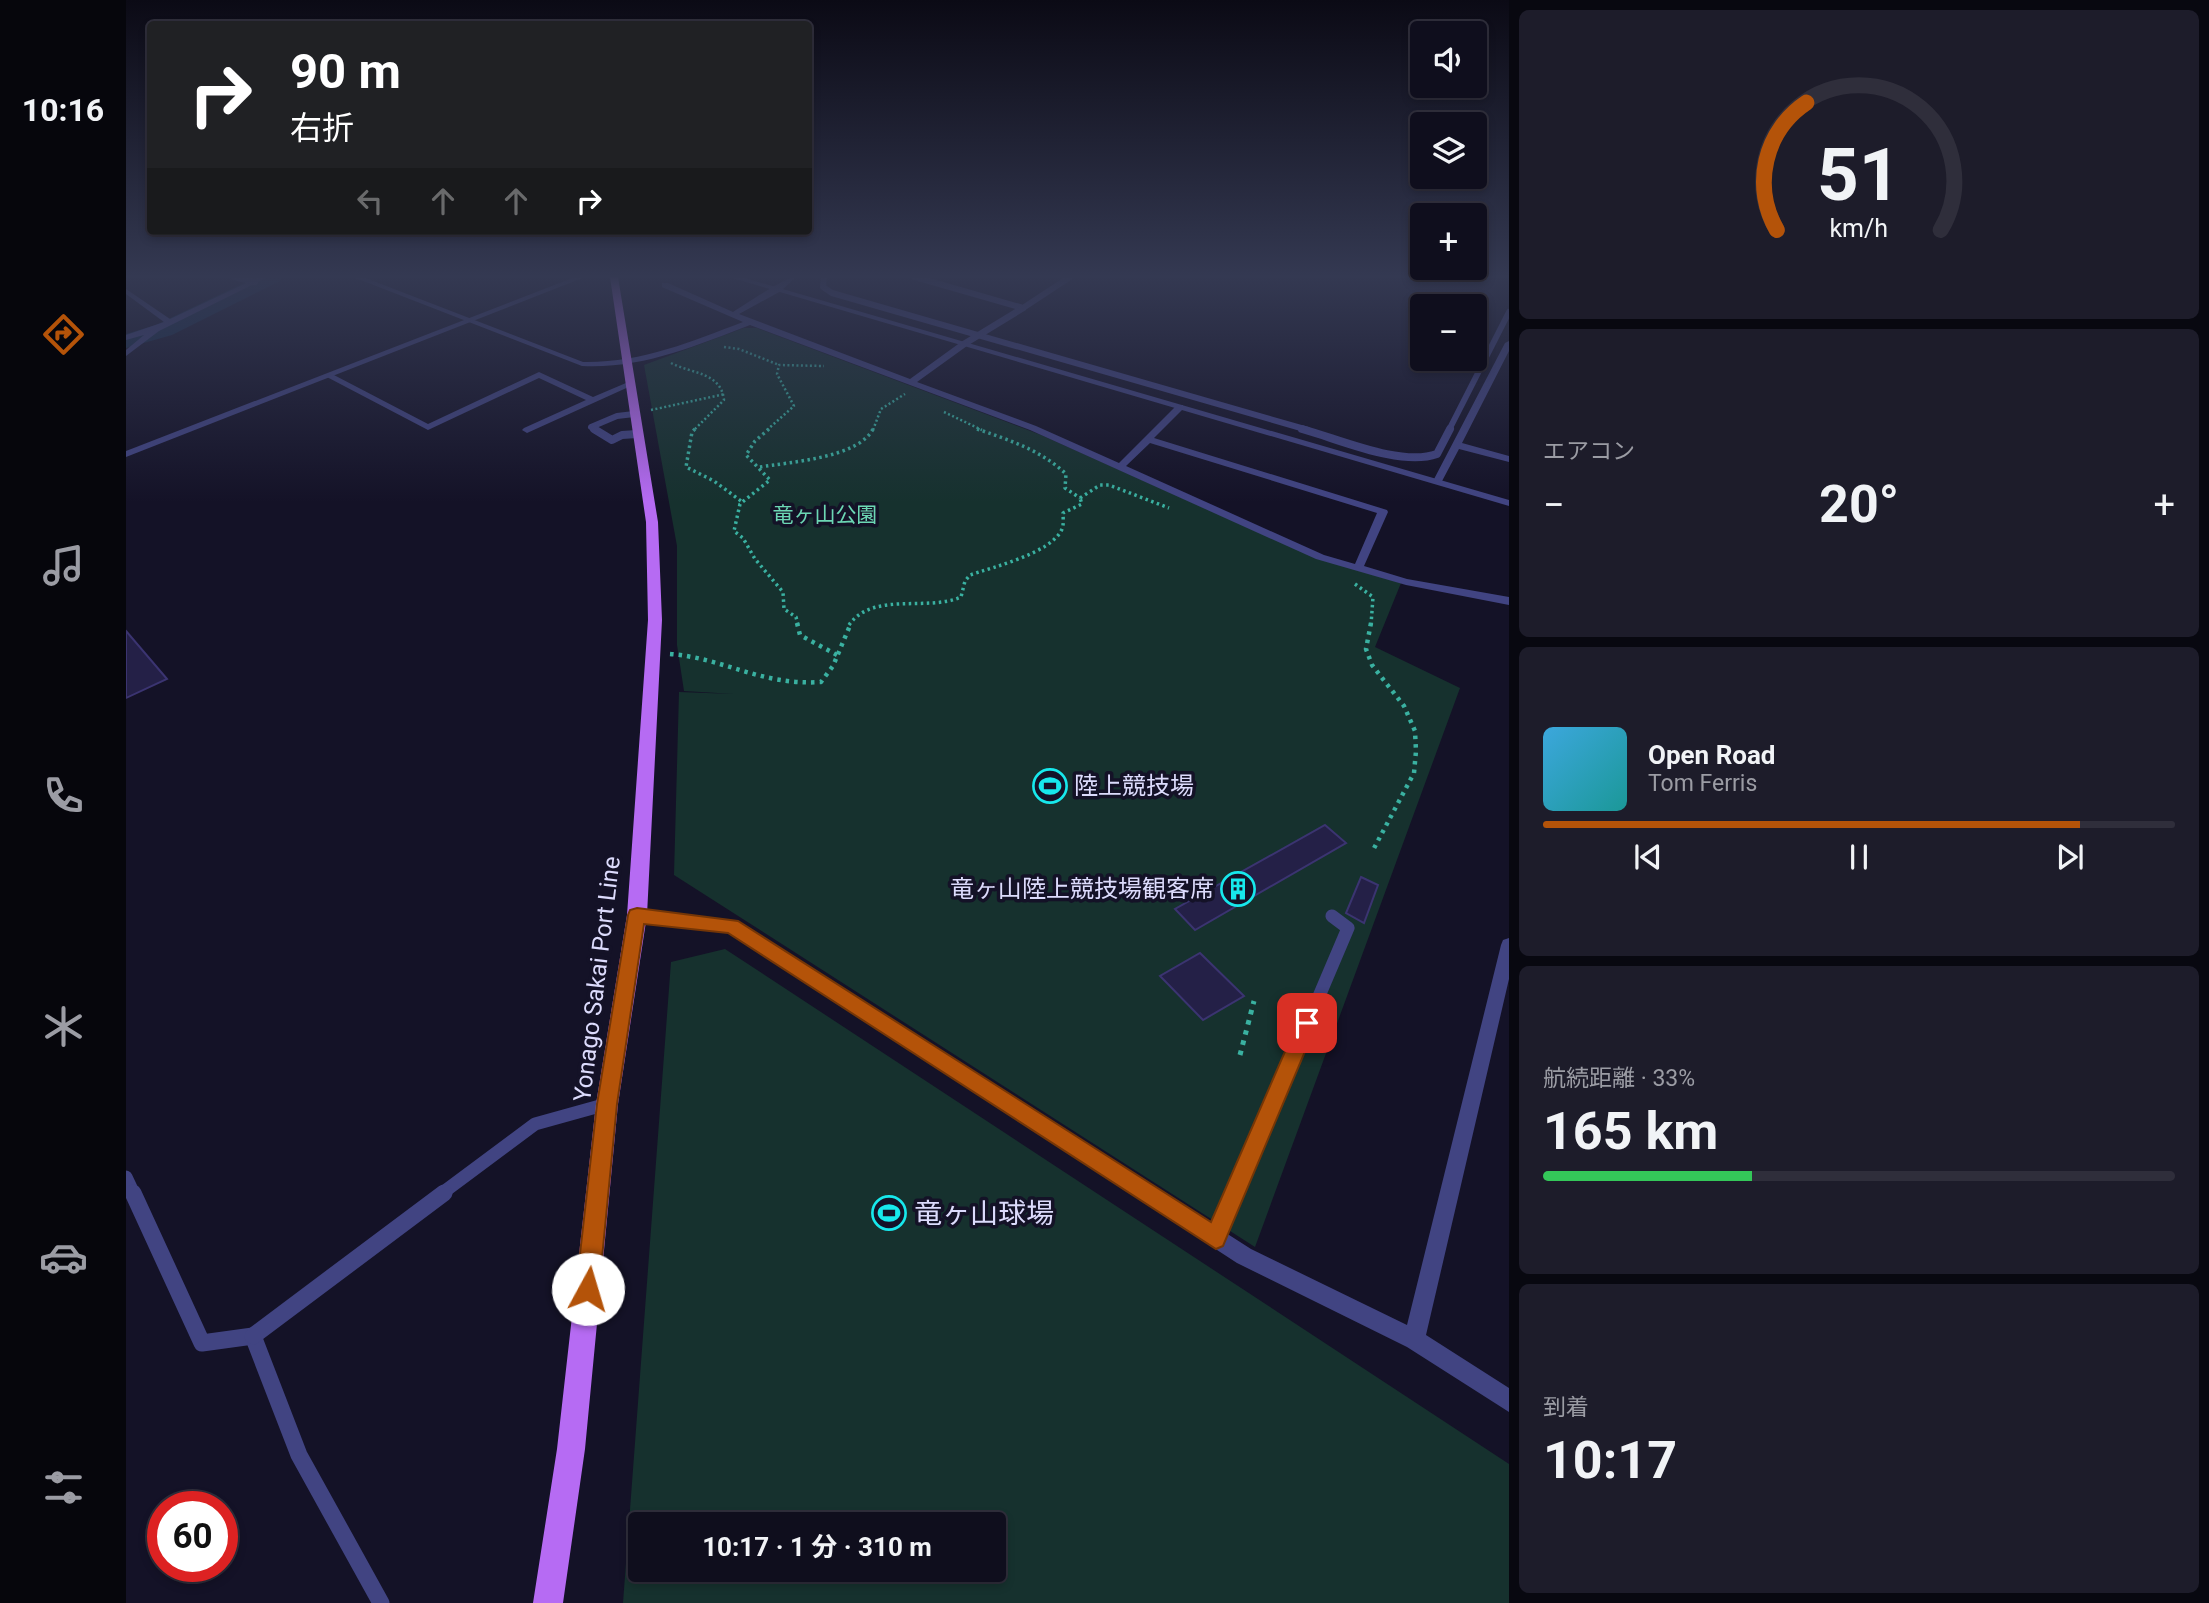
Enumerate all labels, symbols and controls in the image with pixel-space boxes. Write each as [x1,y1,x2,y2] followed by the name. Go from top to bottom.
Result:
[1410,21,1487,371] map controls
[1410,21,1487,98] button: sound
[290,43,401,100] text: 90 m
[175,49,266,140] icon: right
[22,91,104,129] text: 10:16
[290,109,354,147] text: 右折
[1410,112,1487,189] button: layers
[1817,133,1901,219] text: 51
[351,182,389,220] icon: left
[424,182,462,220] icon: ahead
[497,182,535,220] icon: ahead
[570,182,608,220] icon: right
[1410,203,1487,280] button: +
[1830,214,1888,243] text: km/h
[1410,294,1487,371] button: −
[39,310,88,359] icon: directions
[1543,438,1635,465] text: エアコン
[1819,474,1899,535] text: 20°
[1543,483,1565,527] text: −
[2153,483,2175,527] text: +
[773,503,878,527] park label: 竜ヶ山公園
[39,541,88,590] icon: music
[1648,740,1776,770] text: Open Road
[1031,767,1069,805] sports icon: 陸上競技場
[1648,770,1757,797] text: Tom Ferris
[39,771,88,820] icon: phone
[1074,772,1194,800] place label: 陸上競技場
[1629,838,1667,876] icon: previous
[1840,838,1878,876] icon: pause
[2051,838,2089,876] icon: next
[568,855,626,1103] street label: Yonago Sakai Port Line
[1219,870,1257,908] building icon: 竜ヶ山陸上競技場観客席
[950,875,1214,903] place label: 竜ヶ山陸上競技場観客席
[1277,993,1337,1053] pin
[39,1002,88,1051] icon: climate
[1288,1004,1326,1042] icon: arrive
[1543,1065,1695,1092] text: 航続距離 · 33%
[1543,1101,1718,1162] text: 165 km
[870,1194,908,1232] sports icon: 竜ヶ山球場
[914,1197,1054,1230] place label: 竜ヶ山球場
[39,1233,88,1282] icon: car
[551,1252,625,1326] position arrow
[1543,1394,1589,1421] text: 到着
[1543,1430,1677,1491] text: 10:17
[39,1463,88,1512] icon: filters
[147,1491,238,1582] speed limit sign: 60
[702,1532,932,1562] text: 10:17 · 1 分 · 310 m

